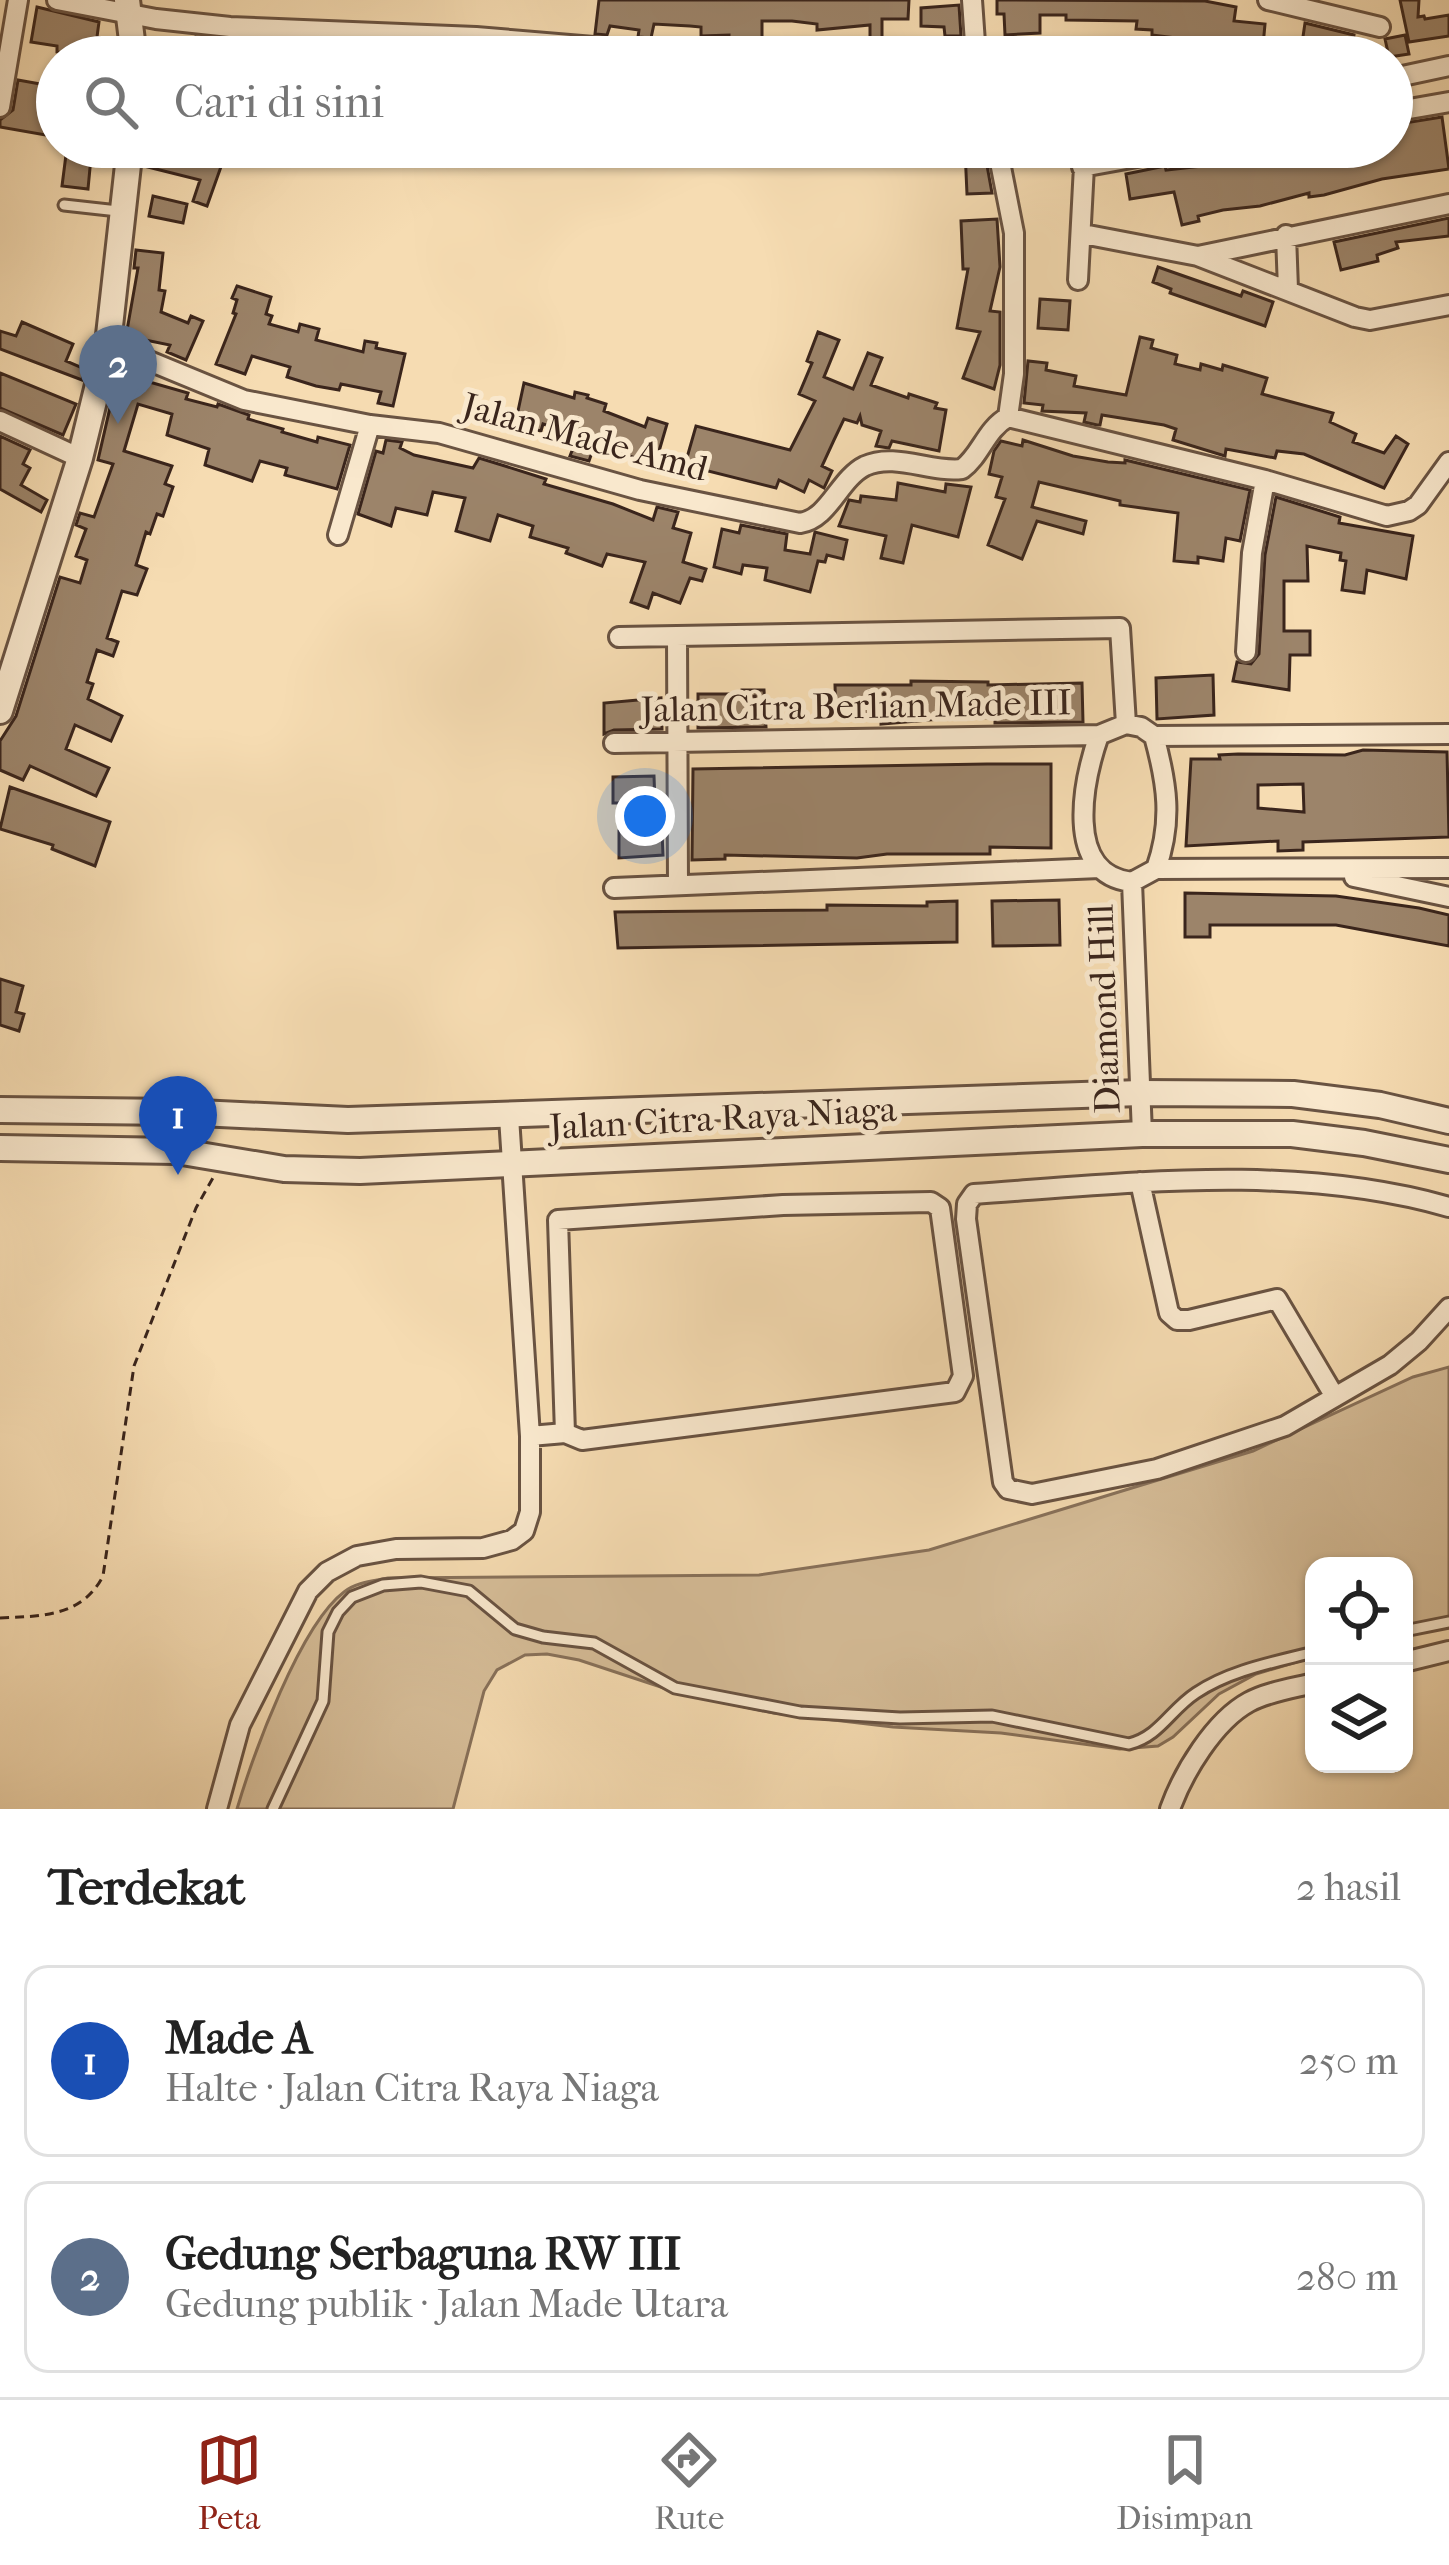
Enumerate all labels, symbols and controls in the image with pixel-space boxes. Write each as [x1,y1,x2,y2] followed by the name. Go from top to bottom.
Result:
[36,36,1413,168] search box
[78,69,144,135] icon: search
[174,76,384,129] text: Cari di sini
[79,325,157,424] pin: 2
[455,383,713,490] street label: Jalan Made Amd
[637,681,1072,731] street label: Jalan Citra Berlian Made III
[615,786,675,846] your location
[1079,903,1129,1114] street label: Diamond Hill
[139,1076,217,1175] pin: 1
[545,1088,898,1148] street label: Jalan Citra Raya Niaga
[1305,1557,1413,1773] map controls
[1305,1557,1413,1665] button: locate
[1305,1665,1413,1773] button: layers
[48,1857,245,1917] text: Terdekat
[1296,1864,1401,1910] text: 2 hasil
[165,2012,313,2065] text: Made A
[83,2038,97,2084] text: 1
[1299,2038,1398,2084] text: 250 m
[165,2065,659,2111] text: Halte · Jalan Citra Raya Niaga
[165,2228,681,2281] text: Gedung Serbaguna RW III
[80,2254,100,2300] text: 2
[1296,2254,1398,2300] text: 280 m
[165,2281,728,2327] text: Gedung publik · Jalan Made Utara
[196,2427,262,2538] tab: Peta
[654,2427,724,2538] tab: Rute
[1116,2427,1253,2538] tab: Disimpan

